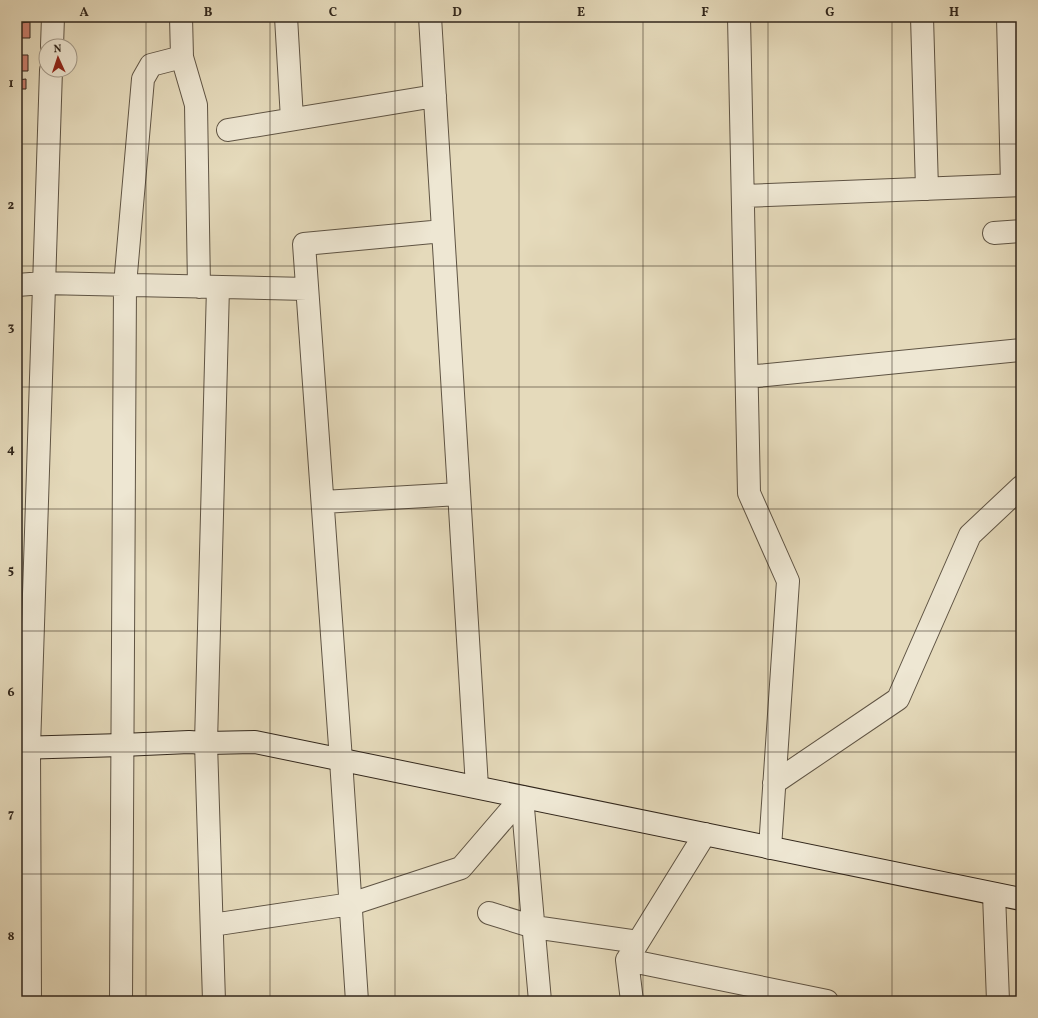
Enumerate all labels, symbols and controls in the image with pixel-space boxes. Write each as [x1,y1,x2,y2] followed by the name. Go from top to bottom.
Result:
[79,4,89,22] text: A
[204,4,213,22] text: B
[329,4,337,22] text: C
[452,4,462,22] text: D
[577,4,585,22] text: E
[701,4,709,22] text: F
[825,4,835,22] text: G
[949,4,959,22] text: H
[38,38,78,78] north arrow
[53,42,62,57] text: N
[8,75,14,93] text: 1
[8,197,15,215] text: 2
[8,319,15,337] text: 3
[7,441,15,459] text: 4
[8,562,14,580] text: 5
[7,684,15,702] text: 6
[8,806,14,824] text: 7
[7,928,15,946] text: 8

